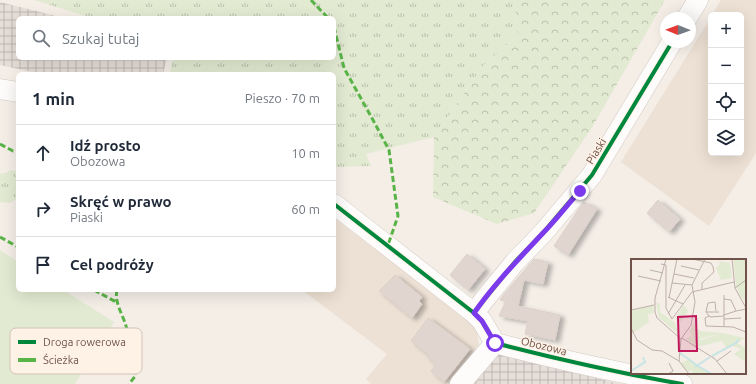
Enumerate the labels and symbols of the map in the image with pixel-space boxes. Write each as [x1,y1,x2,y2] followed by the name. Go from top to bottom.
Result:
[660,12,696,48] north arrow
[584,136,608,166] street label: Piaski
[571,182,589,200] route end
[631,259,746,374] inset map
[10,328,142,374] legend
[486,334,504,352] route start
[520,335,568,357] street label: Obozowa
[43,336,126,348] text: Droga rowerowa
[43,353,79,366] text: Ścieżka

